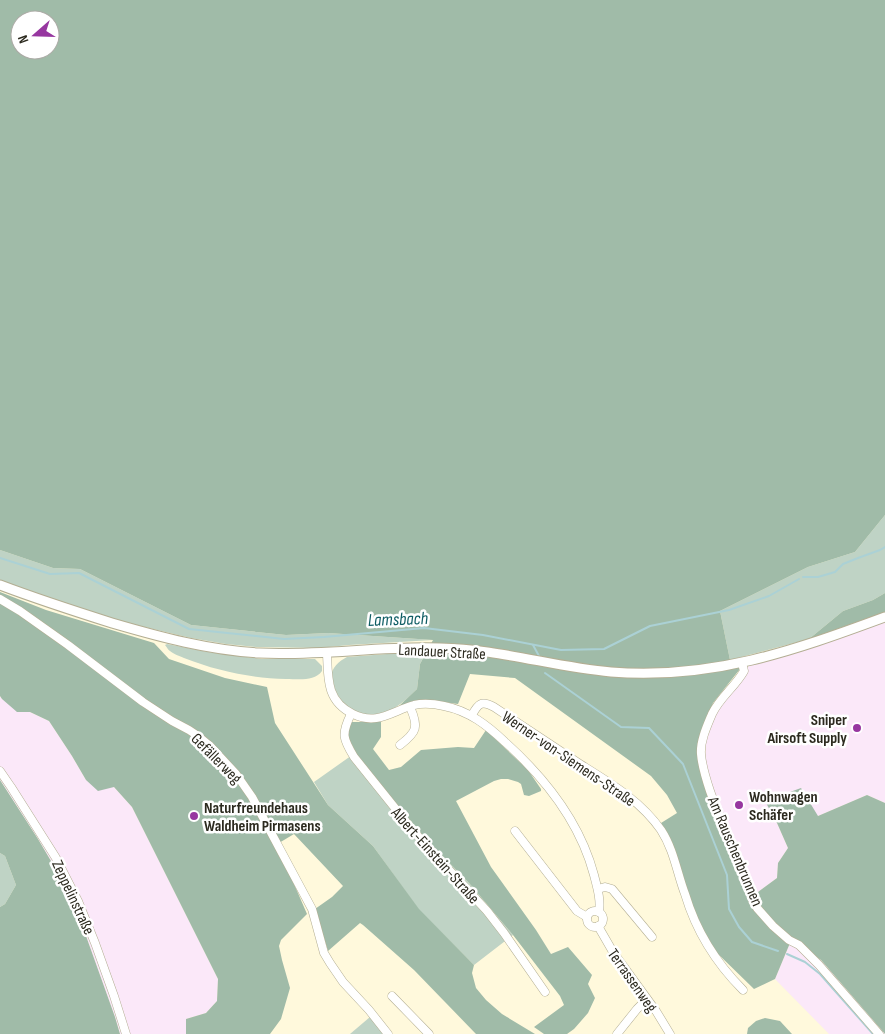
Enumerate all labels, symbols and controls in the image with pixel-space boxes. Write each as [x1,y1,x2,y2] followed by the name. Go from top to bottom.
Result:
[10,10,60,60] north arrow
[14,33,33,46] text: N
[367,608,429,631] water label: Lamsbach
[398,641,486,664] street label: Landauer Straße
[498,708,638,811] street label: Werner-von-Siemens-Straße
[766,711,847,748] place label: Sniper Airsoft Supply
[851,722,863,734] marker: Sniper Airsoft Supply
[187,730,245,788] street label: Gefällerweg
[749,788,818,825] place label: Wohnwagen Schäfer
[703,793,766,909] street label: Am Rauschenbrunnen
[204,799,321,836] place label: Naturfreundehaus Waldheim Pirmasens
[733,799,745,811] marker: Wohnwagen Schäfer
[386,803,483,908] street label: Albert-Einstein-Straße
[188,810,200,822] marker: Naturfreundehaus Waldheim Pirmasens
[47,857,98,938] street label: Zeppelinstraße
[603,945,661,1016] street label: Terrassenweg

